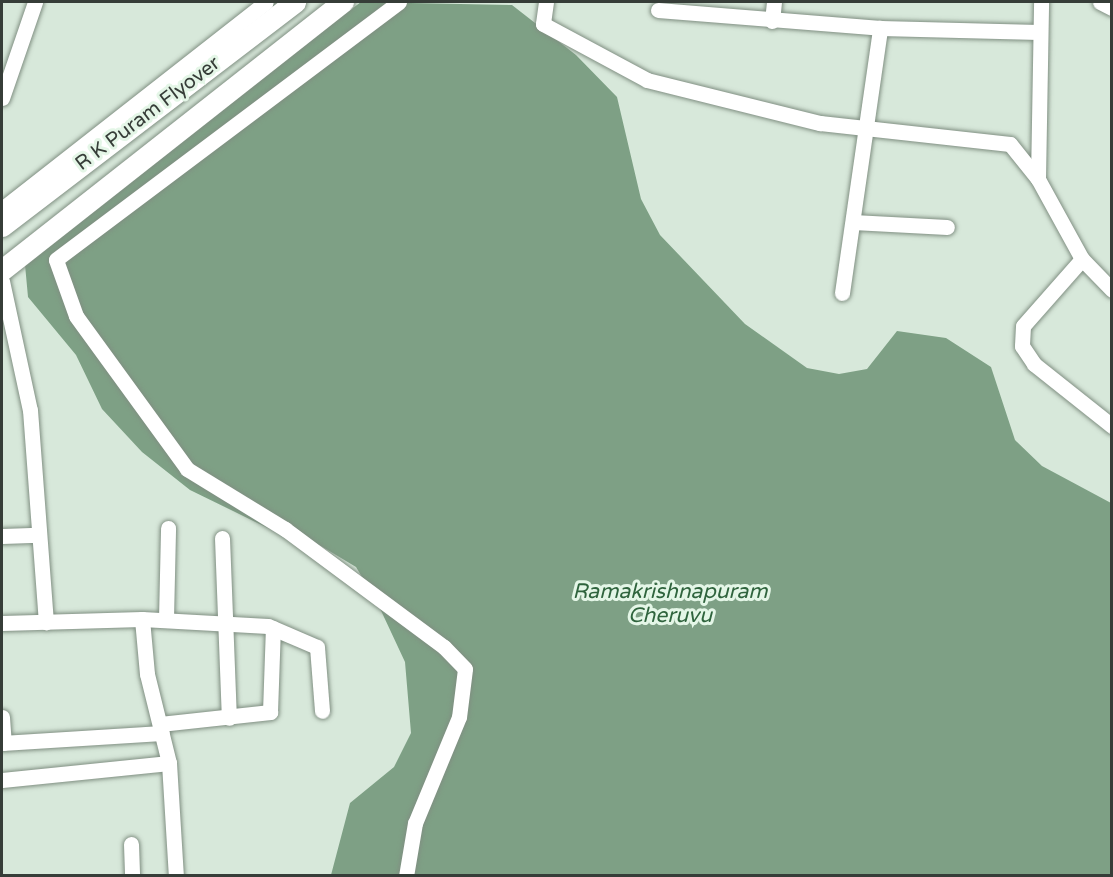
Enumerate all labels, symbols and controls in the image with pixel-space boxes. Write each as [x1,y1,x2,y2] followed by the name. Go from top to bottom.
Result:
[71,52,225,176] street label: R K Puram Flyover
[572,579,768,629] water label: Ramakrishnapuram Cheruvu

